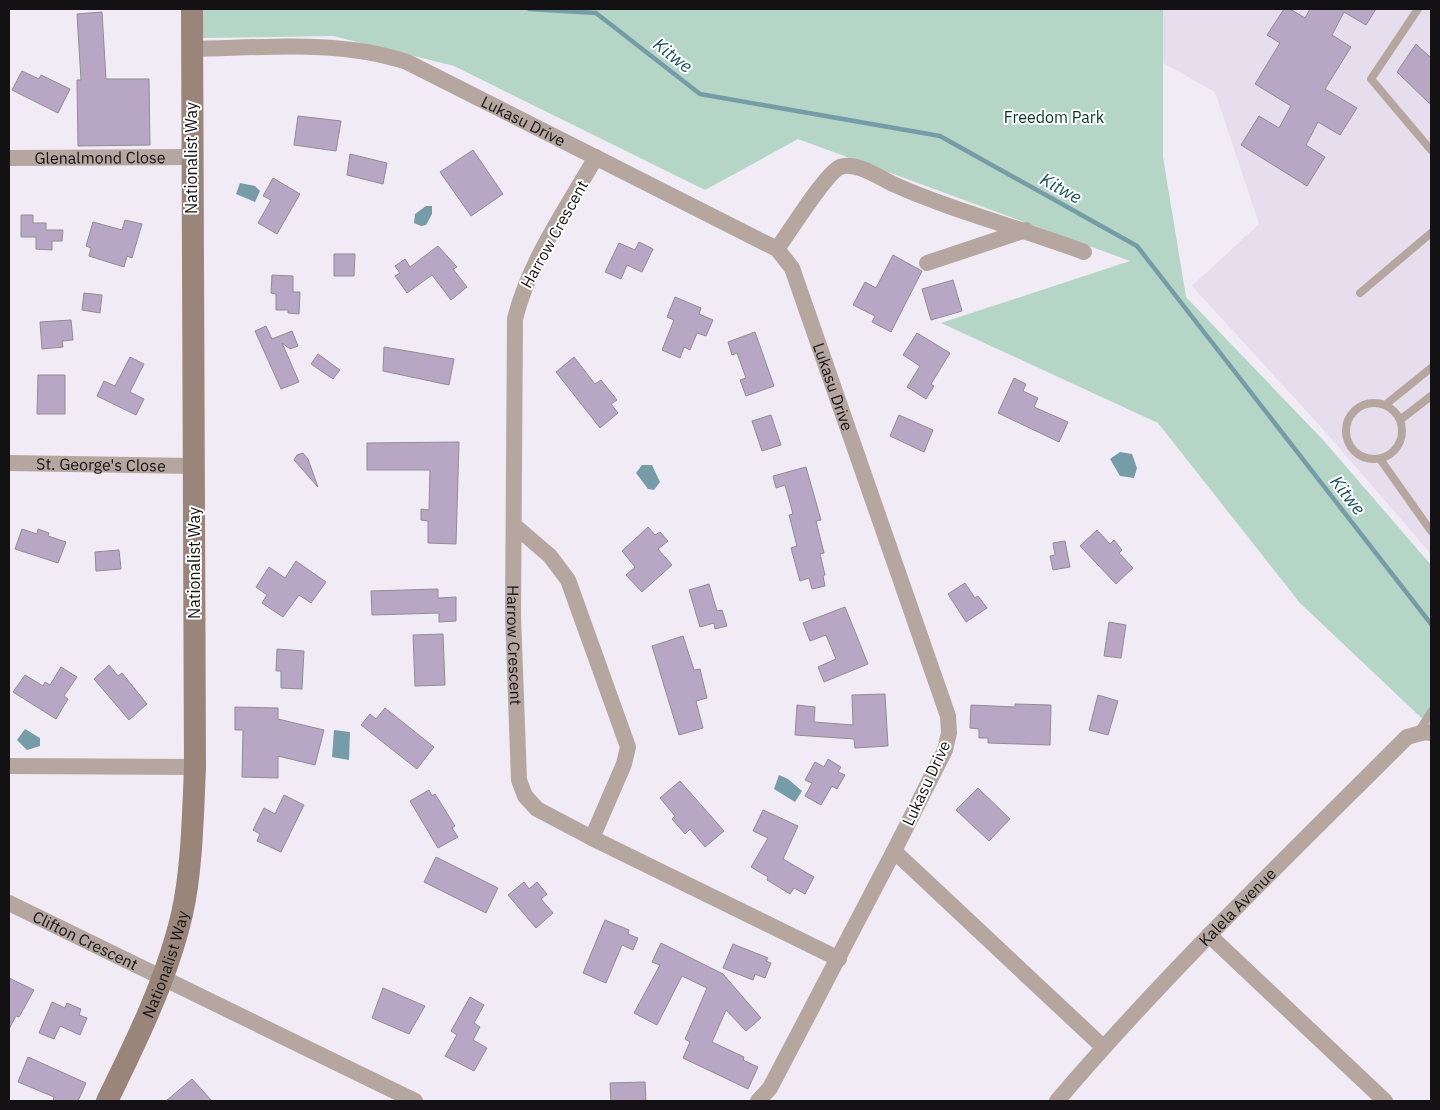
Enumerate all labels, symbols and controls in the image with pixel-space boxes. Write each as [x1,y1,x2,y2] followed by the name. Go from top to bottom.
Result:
[649,32,697,78] water label: Kitwe
[478,91,569,151] street label: Lukasu Drive
[181,102,201,214] street label: Nationalist Way
[1004,107,1105,127] park label: Freedom Park
[34,147,166,168] street label: Glenalmond Close
[1036,167,1086,209] water label: Kitwe
[516,177,592,291] street label: Harrow Crescent
[809,340,858,433] street label: Lukasu Drive
[36,453,166,476] street label: St. George's Close
[1325,471,1371,519] water label: Kitwe
[184,507,204,619] street label: Nationalist Way
[503,585,526,706] street label: Harrow Crescent
[898,737,955,829] street label: Lukasu Drive
[1194,863,1280,950] street label: Kalela Avenue
[29,906,141,974] street label: Clifton Crescent
[137,909,192,1021] street label: Nationalist Way

